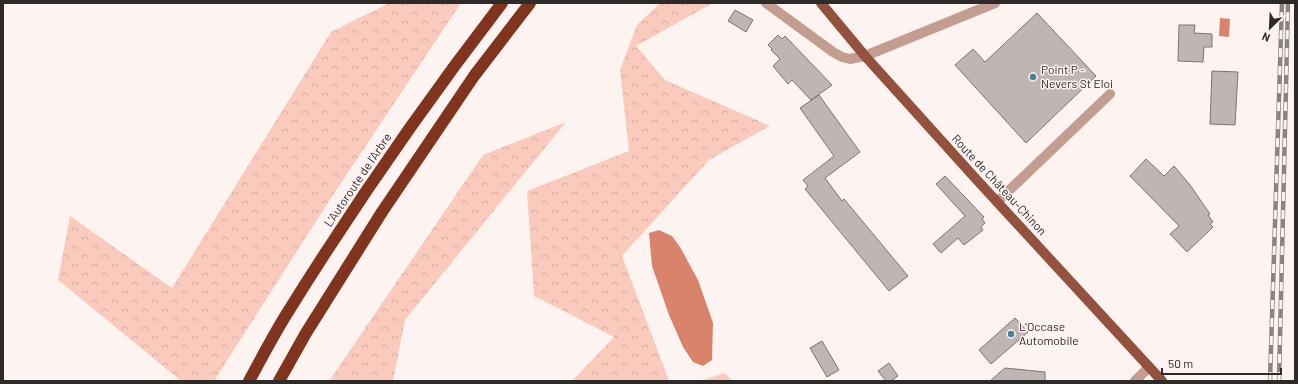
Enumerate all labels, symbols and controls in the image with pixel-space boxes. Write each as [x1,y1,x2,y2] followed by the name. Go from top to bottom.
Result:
[1250,8,1290,48] north arrow
[1260,30,1272,45] text: N
[1041,62,1113,90] place label: Point P - Nevers St Eloi
[1028,72,1038,82] marker: Point P - Nevers St Eloi
[321,130,394,229] street label: L'Autoroute de l'Arbre
[949,131,1050,238] street label: Route de Château-Chinon
[1019,319,1079,347] place label: L'Occase Automobile
[1006,329,1016,339] marker: L'Occase Automobile
[1162,350,1281,376] scale bar
[1168,356,1193,370] text: 50 m

